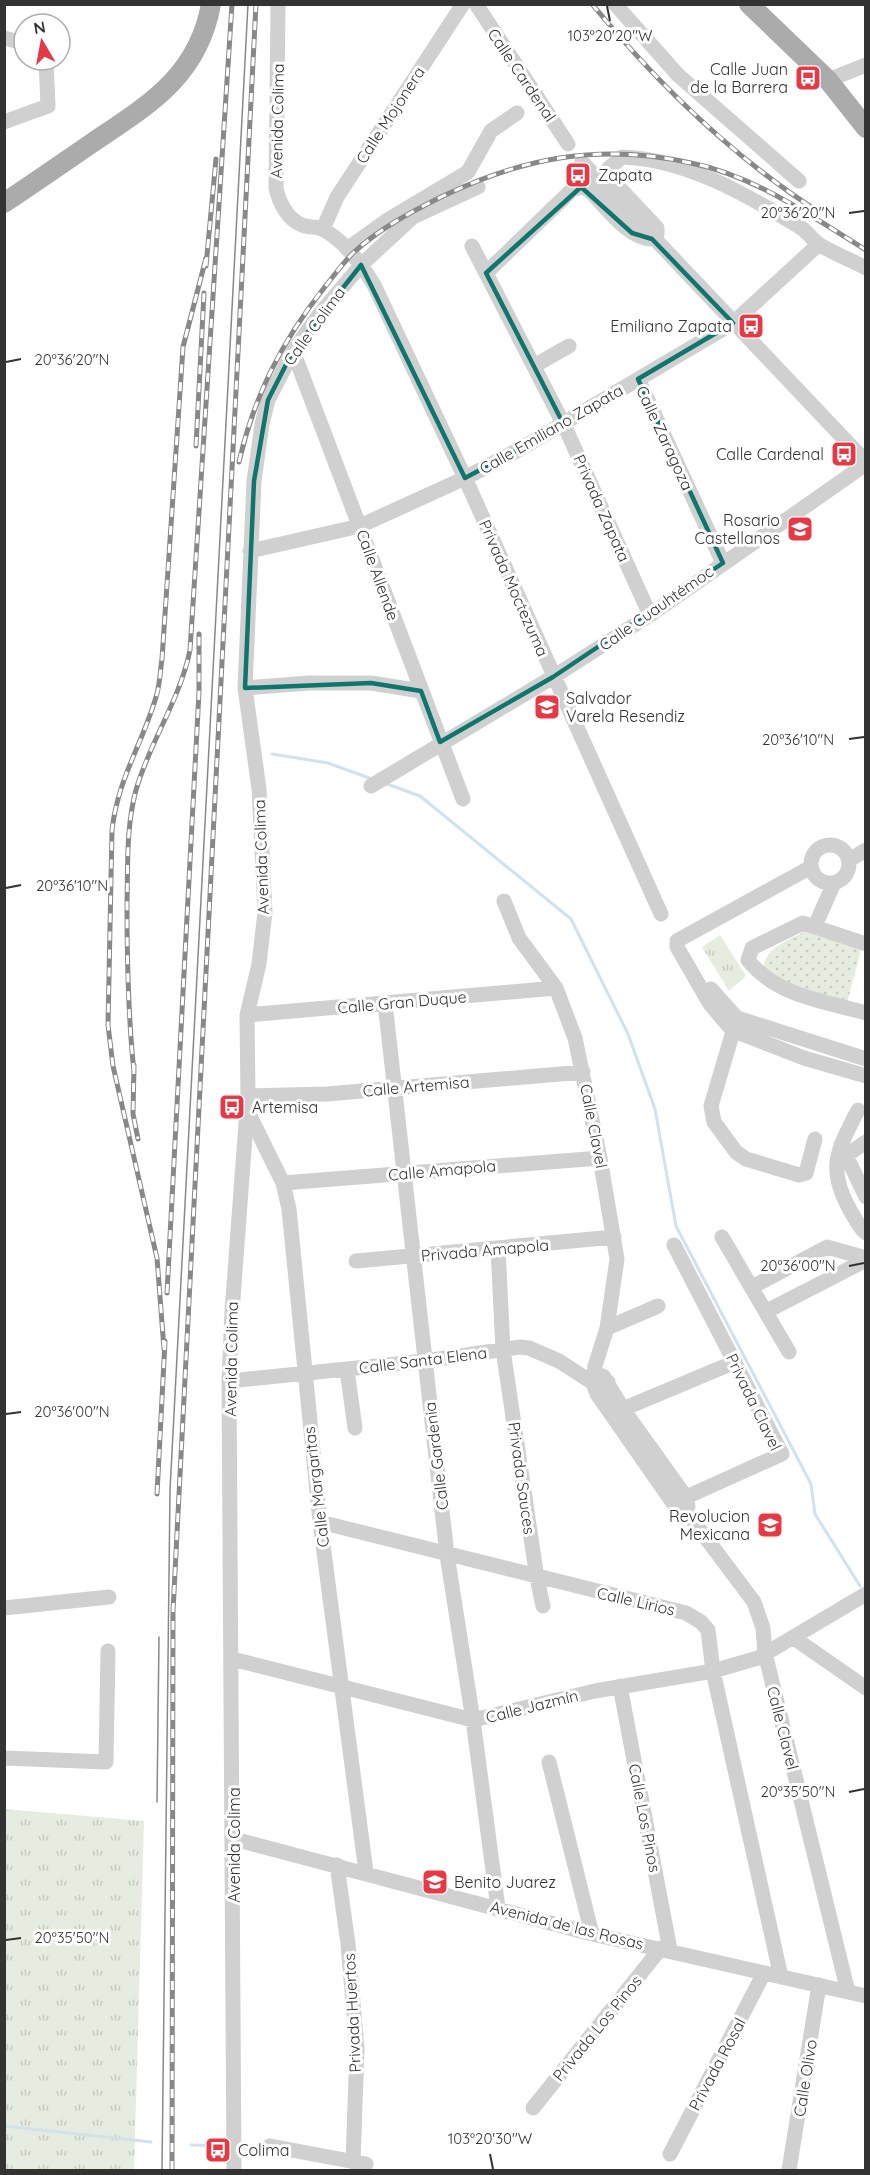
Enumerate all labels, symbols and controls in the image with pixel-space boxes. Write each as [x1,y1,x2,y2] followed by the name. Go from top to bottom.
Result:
[12,12,72,72] north arrow
[32,16,47,38] text: N
[483,25,561,125] street label: Calle Cardenal
[568,26,653,45] text: 103°20'20"W
[690,59,788,97] place label: Calle Juan de la Barrera
[266,63,288,179] street label: Avenida Colima
[351,63,429,167] street label: Calle Mojonera
[793,63,823,93] bus stop icon: Calle Juan de la Barrera
[563,160,593,190] bus stop icon: Zapata
[598,165,653,185] place label: Zapata
[761,203,835,222] text: 20°36'20"N
[279,283,349,369] street label: Calle Colima
[736,311,766,341] bus stop icon: Emiliano Zapata
[610,316,732,336] place label: Emiliano Zapata
[35,350,109,369] text: 20°36'20"N
[476,380,626,478] street label: Calle Emiliano Zapata
[632,383,698,493] street label: Calle Zaragoza
[829,439,859,469] bus stop icon: Calle Cardenal
[716,444,824,464] place label: Calle Cardenal
[569,451,635,565] street label: Privada Zapata
[694,510,780,548] place label: Rosario Castellanos
[785,514,815,544] school or university icon: Rosario Castellanos
[475,516,553,660] street label: Privada Moctezuma
[352,527,404,623] street label: Calle Allende
[595,561,717,655] street label: Calle Cuauhtémoc
[566,688,685,726] place label: Salvador Varela Resendiz
[532,692,562,722] school or university icon: Salvador Varela Resendiz
[762,730,834,749] text: 20°36'10"N
[249,799,273,915] street label: Avenida Colima
[36,876,108,895] text: 20°36'10"N
[337,986,467,1018] street label: Calle Gran Duque
[362,1071,470,1101] street label: Calle Artemisa
[576,1082,612,1170] street label: Calle Clavel
[217,1092,247,1122] bus stop icon: Artemisa
[252,1097,318,1117] place label: Artemisa
[387,1155,497,1185] street label: Calle Amapola
[420,1234,550,1266] street label: Privada Amapola
[760,1256,836,1275] text: 20°36'00"N
[220,1301,242,1417] street label: Avenida Colima
[358,1342,488,1378] street label: Calle Santa Elena
[722,1350,786,1454] street label: Privada Clavel
[419,1401,453,1511] street label: Calle Gardenia
[34,1402,110,1421] text: 20°36'00"N
[504,1420,540,1536] street label: Privada Sauces
[299,1426,333,1548] street label: Calle Margaritas
[669,1506,750,1544] place label: Revolucion Mexicana
[755,1510,785,1540] school or university icon: Revolucion Mexicana
[595,1582,677,1620] street label: Calle Lirios
[763,1684,803,1772] street label: Calle Clavel
[484,1685,580,1727] street label: Calle Jazmín
[625,1762,665,1874] street label: Calle Los Pinos
[761,1782,835,1801] text: 20°35'50"N
[224,1787,244,1903] street label: Avenida Colima
[420,1867,450,1897] school or university icon: Benito Juarez
[454,1872,556,1892] place label: Benito Juarez
[488,1896,646,1954] street label: Avenida de las Rosas
[35,1928,109,1947] text: 20°35'50"N
[339,1953,365,2073] street label: Privada Huertos
[548,1971,646,2085] street label: Privada Los Pinos
[684,2014,750,2114] street label: Privada Rosal
[789,2038,821,2118] street label: Calle Olivo
[448,2129,533,2148] text: 103°20'30"W
[203,2135,233,2165] bus stop icon: Colima
[238,2140,290,2160] place label: Colima

